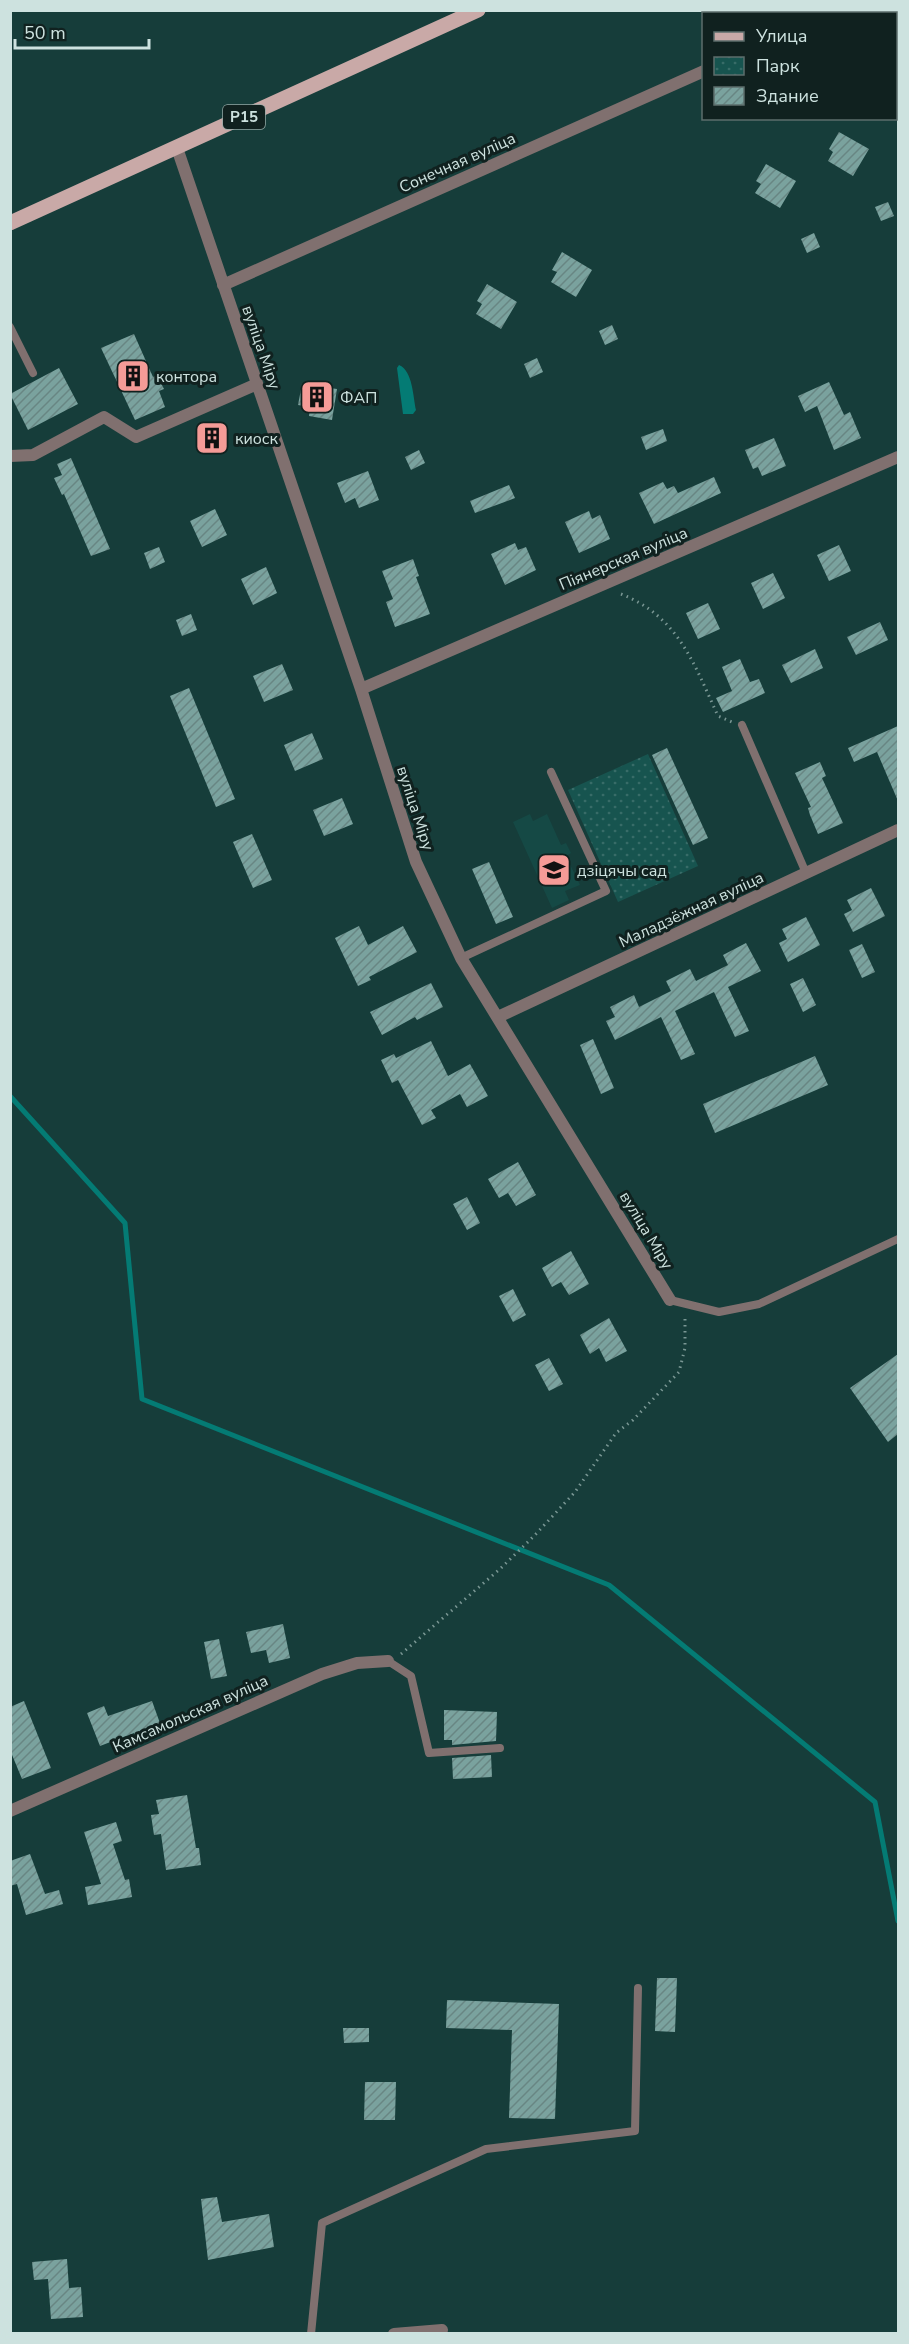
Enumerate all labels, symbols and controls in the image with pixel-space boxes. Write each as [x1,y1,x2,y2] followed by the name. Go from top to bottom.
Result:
[15,12,148,50] scale bar
[702,12,897,120] legend
[24,21,66,45] text: 50 m
[755,24,807,48] text: Улица
[756,54,800,78] text: Парк
[756,84,819,108] text: Здание
[223,105,265,129] road number: Р15
[396,127,519,198] street label: Сонечная вуліца
[236,302,286,393] street label: вуліца Міру
[115,358,151,394] building icon: контора
[156,366,217,388] place label: контора
[299,379,335,415] building icon: ФАП
[340,387,377,409] place label: ФАП
[194,420,230,456] building icon: киоск
[235,428,278,450] place label: киоск
[556,522,691,596] street label: Піянерская вуліца
[391,763,439,854] street label: вуліца Міру
[536,852,572,888] school or university icon: дзіцячы сад
[577,860,667,882] place label: дзіцячы сад
[615,867,767,953] street label: Маладзёжная вуліца
[614,1187,678,1274] street label: вуліца Міру
[109,1670,272,1758] street label: Камсамольская вуліца

